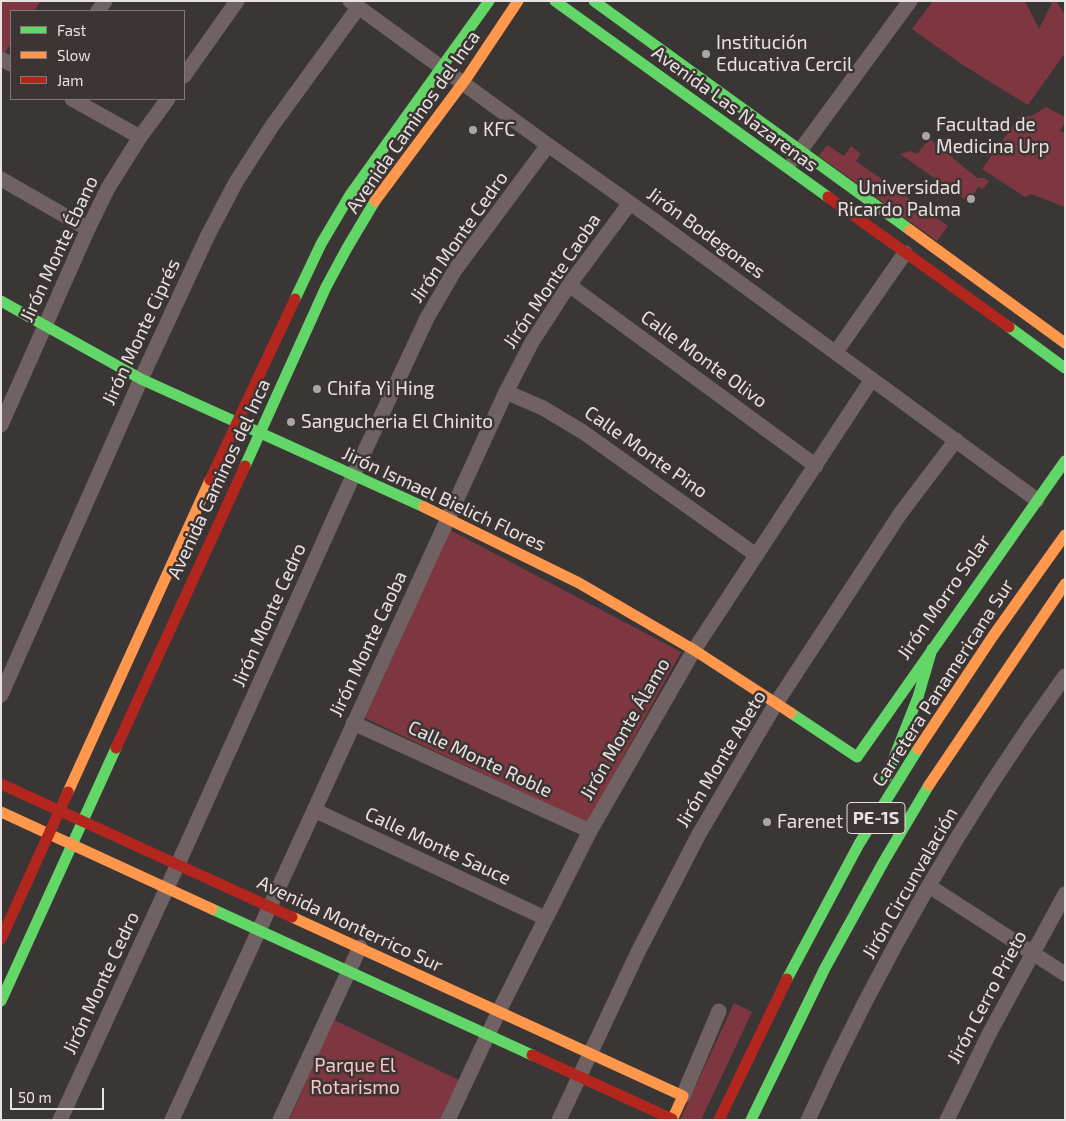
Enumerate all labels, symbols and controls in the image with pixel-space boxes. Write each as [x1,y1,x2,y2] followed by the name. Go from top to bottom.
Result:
[10,10,185,100] legend
[57,21,86,39] text: Fast
[341,26,485,218] street label: Avenida Caminos del Inca
[716,32,853,76] place label: Institución Educativa Cercil
[648,41,822,177] street label: Avenida Las Nazarenas
[57,46,91,64] text: Slow
[700,48,712,60] marker: Institución Educativa Cercil
[57,71,83,89] text: Jam
[936,114,1049,158] place label: Facultad de Medicina Urp
[483,119,515,141] place label: KFC
[467,124,479,136] marker: KFC
[920,130,932,142] marker: Facultad de Medicina Urp
[405,167,513,307] street label: Jirón Monte Cedro
[15,172,103,326] street label: Jirón Monte Ébano
[837,177,961,221] place label: Universidad Ricardo Palma
[642,182,770,284] street label: Jirón Bodegones
[965,193,977,205] marker: Universidad Ricardo Palma
[498,209,606,353] street label: Jirón Monte Caoba
[97,255,185,409] street label: Jirón Monte Ciprés
[636,305,772,413] street label: Calle Monte Olivo
[163,375,275,583] street label: Avenida Caminos del Inca
[327,378,434,400] place label: Chifa Yi Hing
[311,383,323,395] marker: Chifa Yi Hing
[580,401,712,503] street label: Calle Monte Pino
[301,411,493,433] place label: Sangucheria El Chinito
[285,416,297,428] marker: Sangucheria El Chinito
[339,442,549,556] street label: Jirón Ismael Bielich Flores
[892,530,996,664] street label: Jirón Morro Solar
[227,540,311,690] street label: Jirón Monte Cedro
[324,568,412,720] street label: Jirón Monte Caoba
[867,575,1019,791] street label: Carretera Panamericana Sur
[575,654,675,804] street label: Jirón Monte Álamo
[671,686,771,832] street label: Jirón Monte Abeto
[404,716,556,802] street label: Calle Monte Roble
[361,802,515,890] street label: Calle Monte Sauce
[847,802,905,834] road number: PE-1S
[857,803,963,963] street label: Jirón Circunvalación
[777,811,843,833] place label: Farenet
[761,816,773,828] marker: Farenet
[254,871,446,977] street label: Avenida Monterrico Sur
[58,908,144,1058] street label: Jirón Monte Cedro
[942,927,1032,1067] street label: Jirón Cerro Prieto
[310,1055,400,1099] park label: Parque El Rotarismo
[12,1078,106,1110] scale bar
[18,1088,52,1106] text: 50 m

